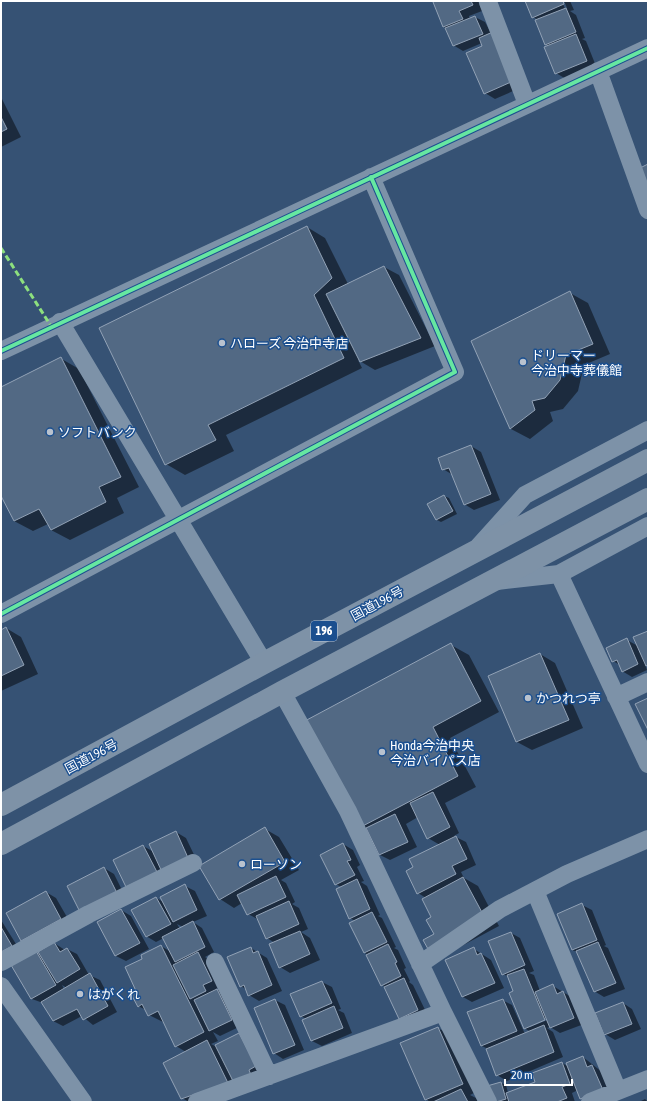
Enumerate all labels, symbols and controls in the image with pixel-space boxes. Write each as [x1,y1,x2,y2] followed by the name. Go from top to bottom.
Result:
[230,336,348,351] place label: ハローズ 今治中寺店
[217,338,227,348] marker: ハローズ 今治中寺店
[531,348,622,378] place label: ドリーマー 今治中寺葬儀館
[518,357,528,367] marker: ドリーマー 今治中寺葬儀館
[58,425,137,440] place label: ソフトバンク
[45,427,55,437] marker: ソフトバンク
[348,583,406,624] street label: 国道196号
[311,621,337,641] road number: 196
[536,691,601,706] place label: かつれつ亭
[523,693,533,703] marker: かつれつ亭
[62,736,120,777] street label: 国道196号
[390,738,481,768] place label: Honda今治中央 今治バイパス店
[377,747,387,757] marker: Honda今治中央 今治バイパス店
[250,857,302,872] place label: ローソン
[237,859,247,869] marker: ローソン
[88,987,140,1002] place label: はがくれ
[75,989,85,999] marker: はがくれ
[505,1061,572,1087] scale bar
[511,1068,533,1082] text: 20 m

